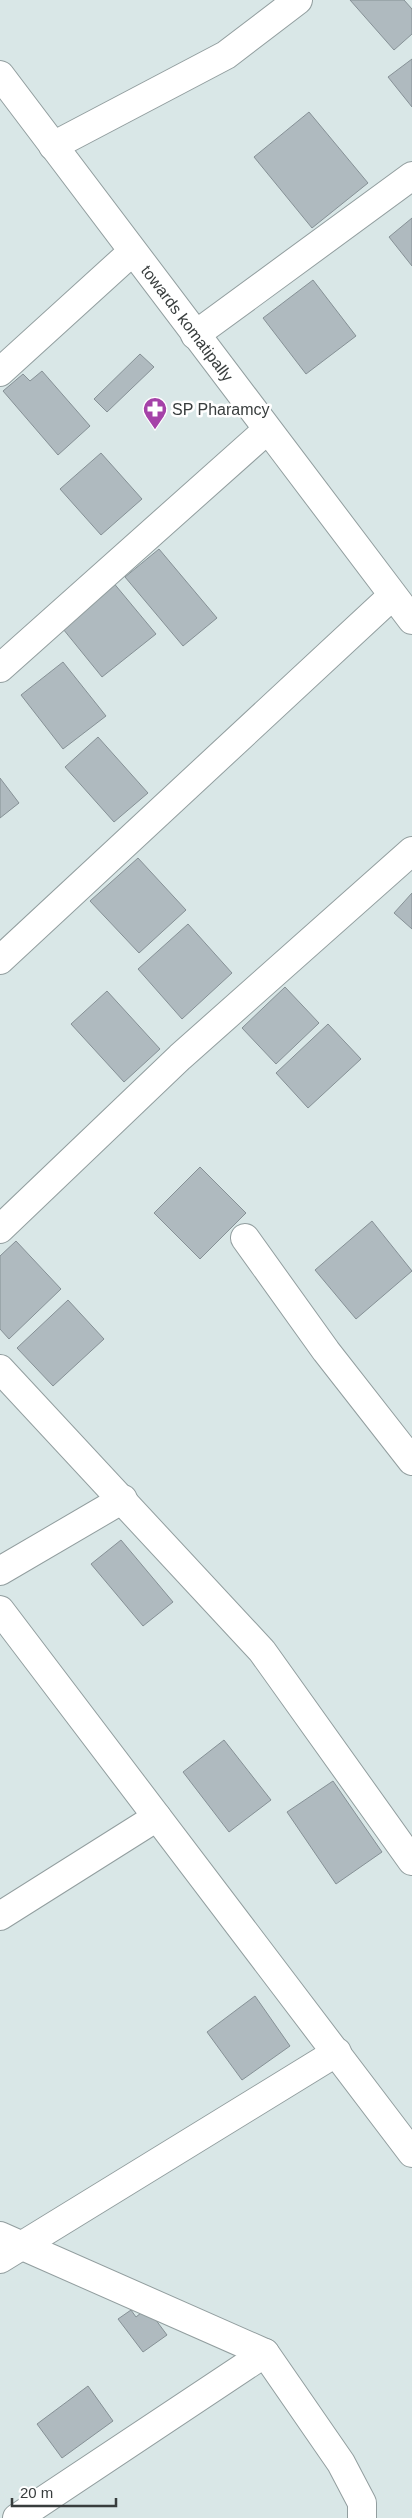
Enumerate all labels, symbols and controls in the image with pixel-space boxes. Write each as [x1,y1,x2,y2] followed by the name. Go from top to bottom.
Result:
[138,262,237,384] street label: towards komatipally
[142,396,168,430] pharmacy icon: SP Pharamcy
[172,401,270,418] place label: SP Pharamcy
[12,2476,116,2508] scale bar
[20,2484,53,2501] text: 20 m

